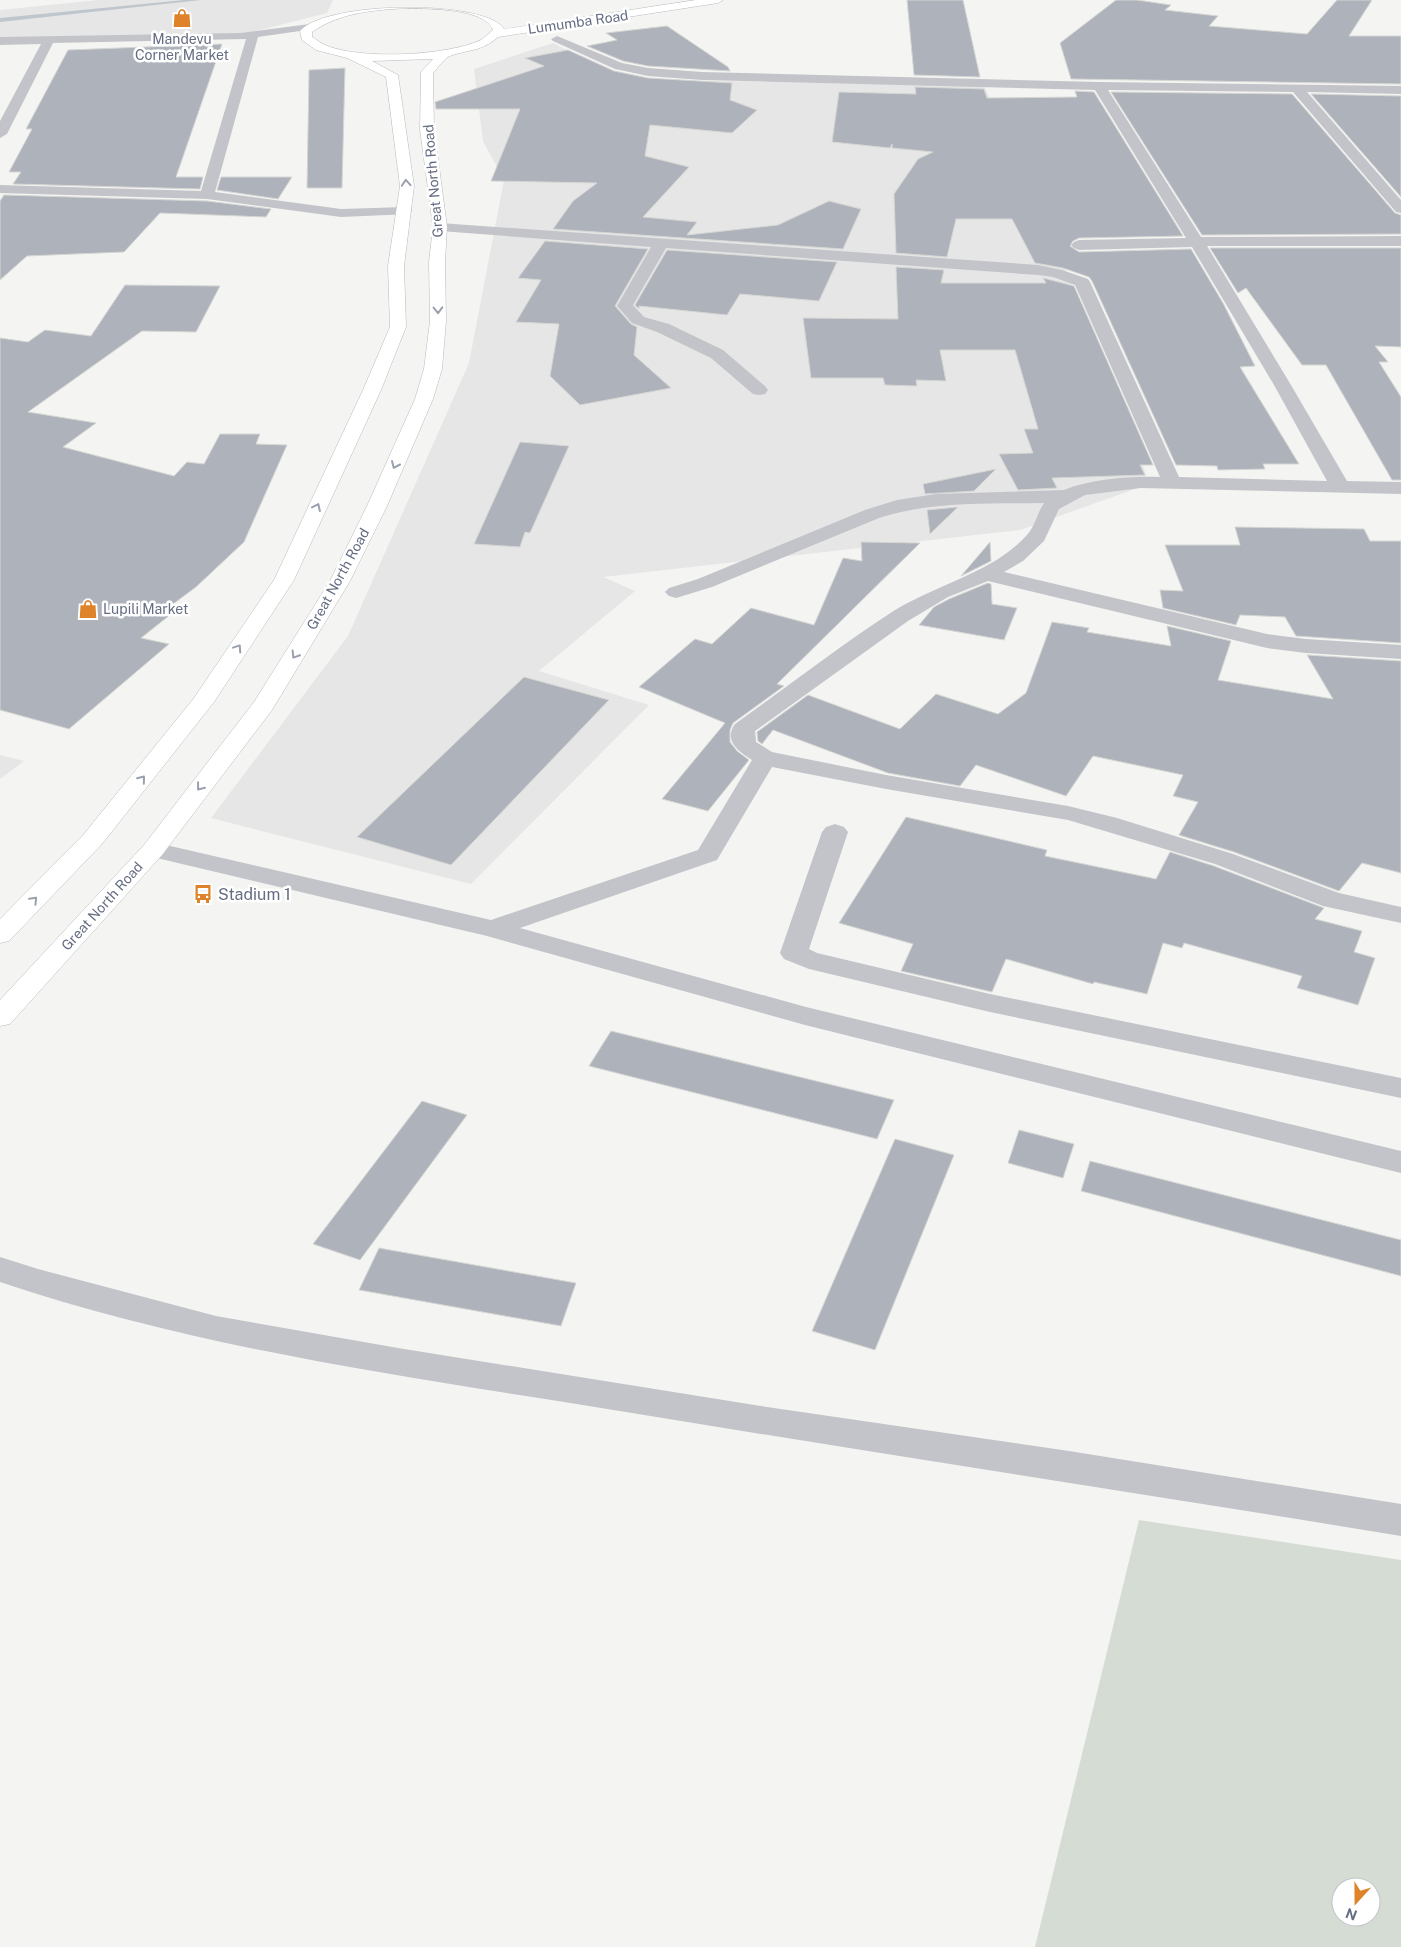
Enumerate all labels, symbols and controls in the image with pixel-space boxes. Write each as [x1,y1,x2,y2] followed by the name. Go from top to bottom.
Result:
[171,7,193,29] shop icon: Mandevu Corner Market
[527,7,629,37] street label: Lumumba Road
[135,31,229,63] place label: Mandevu Corner Market
[420,124,446,238] street label: Great North Road
[400,178,411,186] one-way arrow
[433,307,443,315] one-way arrow
[390,460,401,469] one-way arrow
[311,503,322,512] one-way arrow
[303,526,373,632] street label: Great North Road
[77,598,99,620] shop icon: Lupili Market
[103,601,188,617] place label: Lupili Market
[232,645,241,654] one-way arrow
[291,650,301,659] one-way arrow
[136,775,145,785] one-way arrow
[197,781,206,791] one-way arrow
[58,858,146,954] street label: Great North Road
[192,883,214,905] bus stop icon: Stadium 1
[218,885,291,904] place label: Stadium 1
[28,897,37,906] one-way arrow
[1331,1877,1381,1927] north arrow
[1343,1905,1359,1924] text: N

